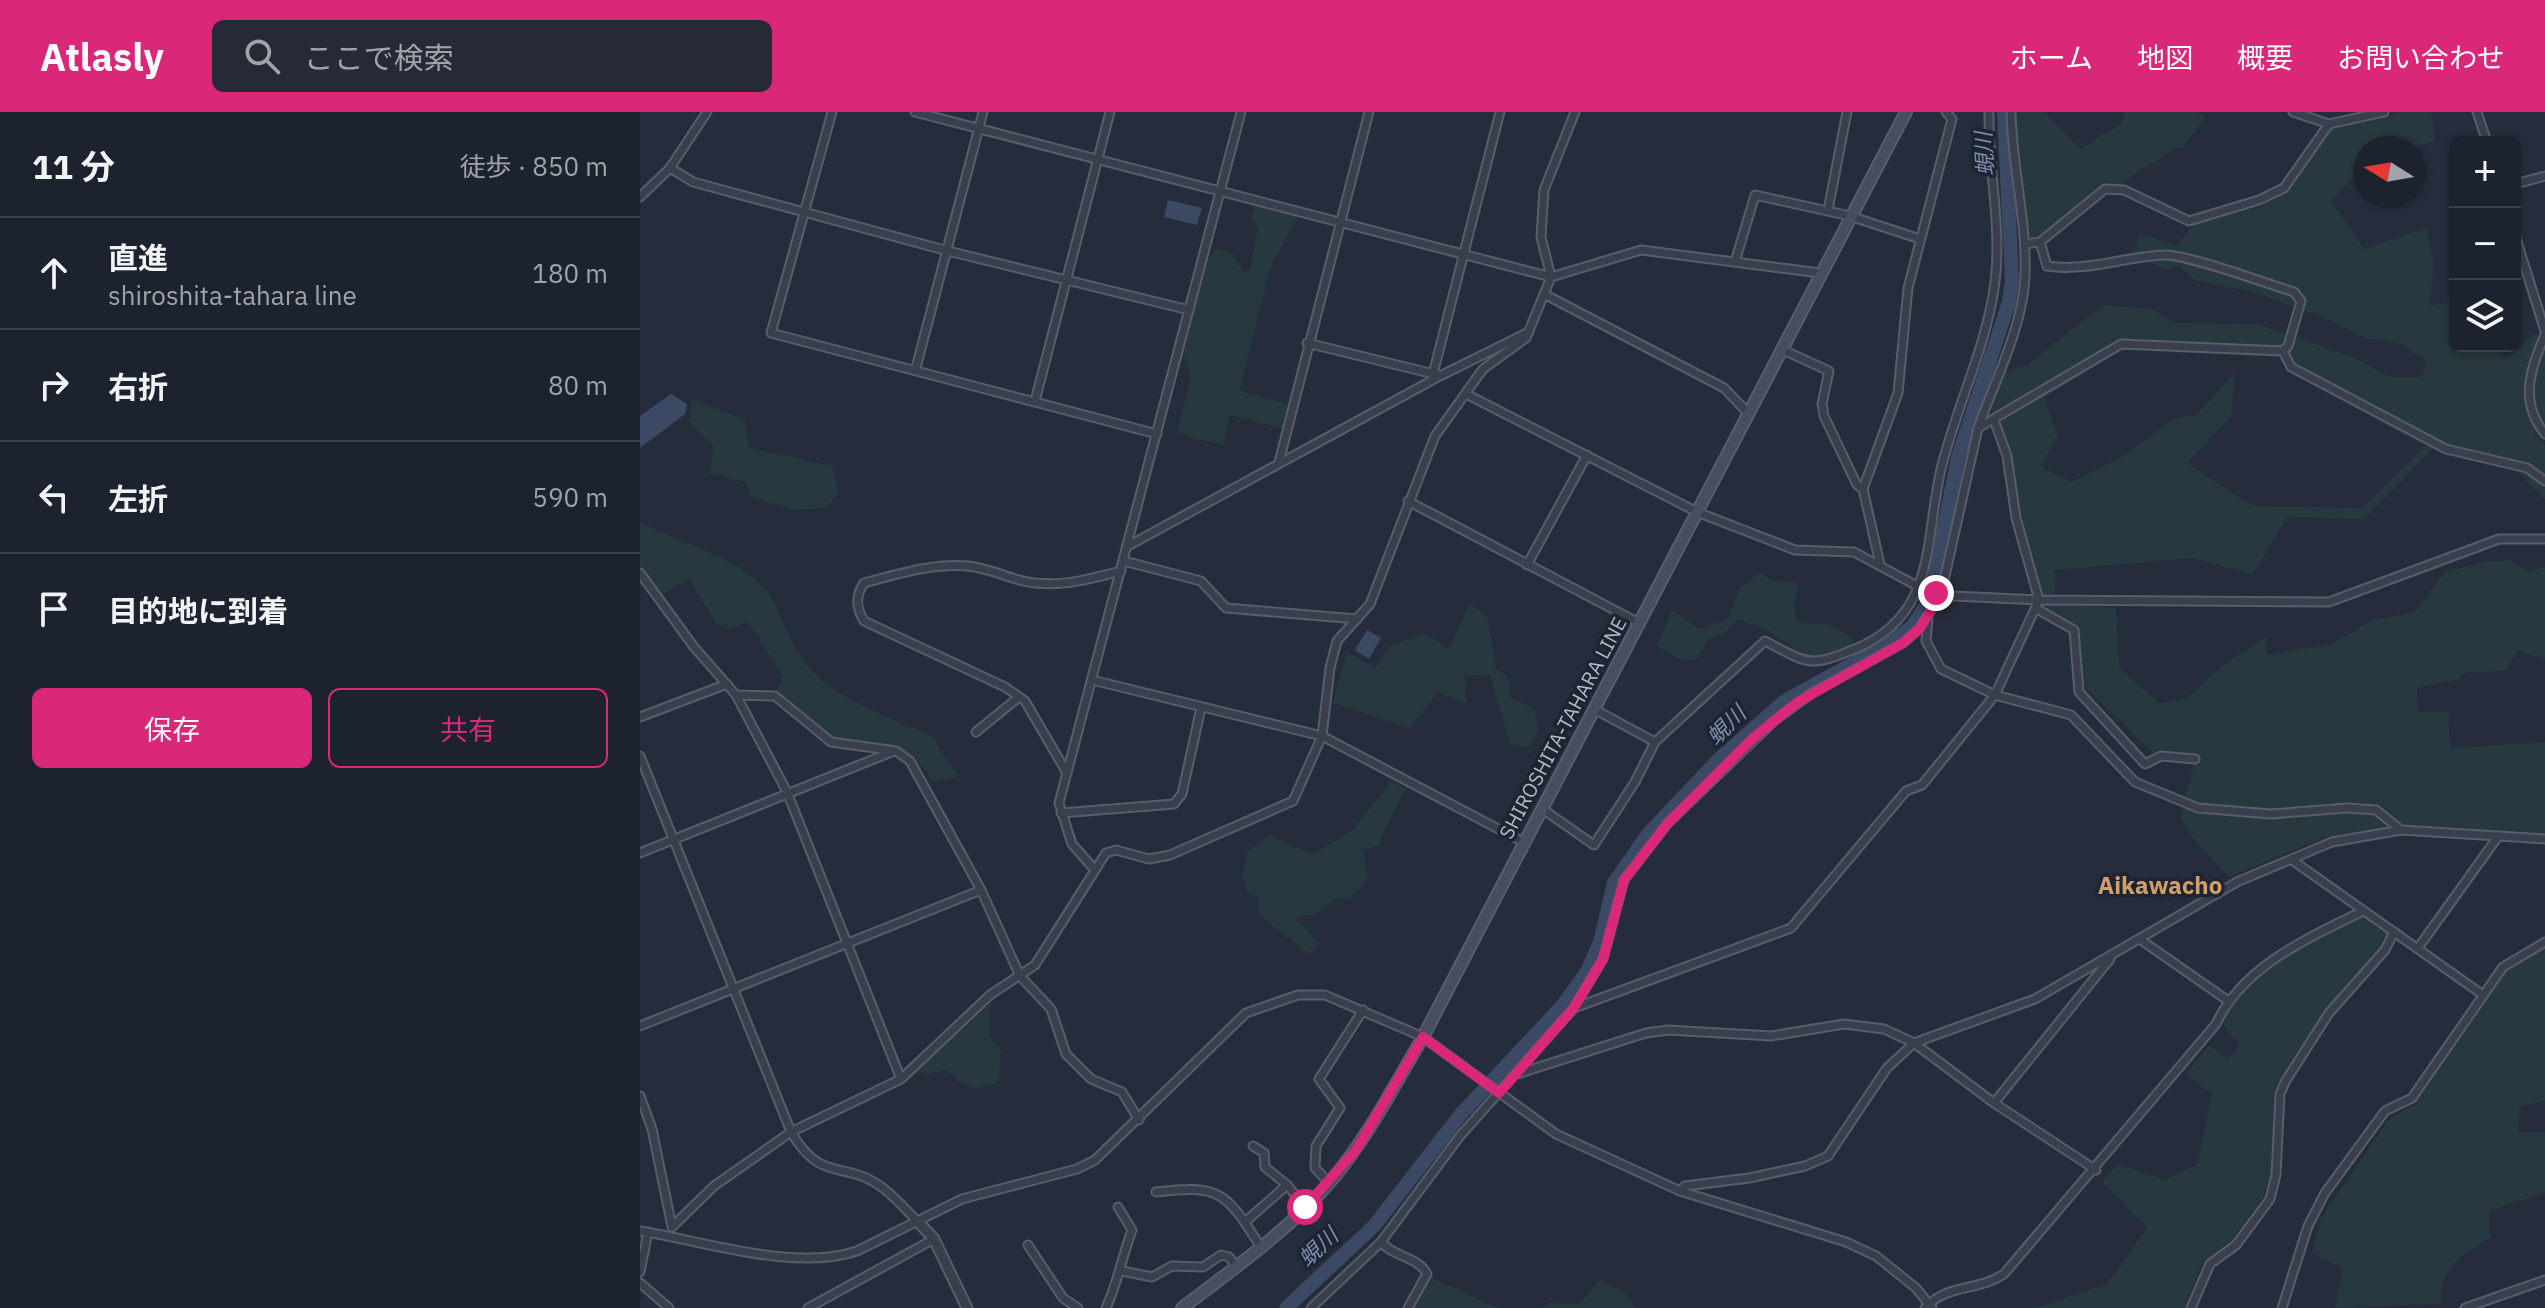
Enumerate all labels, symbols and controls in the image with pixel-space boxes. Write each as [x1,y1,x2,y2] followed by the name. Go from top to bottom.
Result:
[212,20,772,92] search box
[40,32,164,81] text: Atlasly
[240,34,284,78] icon: search
[304,38,454,77] text: ここで検索
[2010,39,2093,76] text: ホーム
[2137,39,2193,76] text: 地図
[2237,39,2293,76] text: 概要
[2337,39,2505,76] text: お問い合わせ
[1968,129,1999,177] water label: 蜆川
[2353,136,2425,208] north arrow
[2449,136,2521,352] map controls
[2449,136,2521,208] button: +
[32,144,115,188] text: 11 分
[460,149,608,183] text: 徒歩 · 850 m
[2449,208,2521,280] button: −
[108,238,168,277] text: 直進
[32,251,76,295] icon: ahead
[532,256,608,290] text: 180 m
[108,278,357,312] text: shiroshita-tahara line
[2449,280,2521,352] button: layers
[32,363,76,407] icon: right
[108,367,168,406] text: 右折
[548,368,608,402] text: 80 m
[32,475,76,519] icon: left
[108,479,168,518] text: 左折
[532,480,608,514] text: 590 m
[1918,575,1954,611] route end
[32,587,76,631] icon: arrive
[108,591,288,630] text: 目的地に到着
[1492,612,1633,843] street label: SHIROSHITA-TAHARA LINE
[32,688,312,768] button: 保存
[328,688,608,768] button: 共有
[1700,697,1753,750] water label: 蜆川
[2098,869,2222,901] district label: Aikawacho
[1287,1189,1323,1225] route start
[1292,1220,1345,1272] water label: 蜆川

